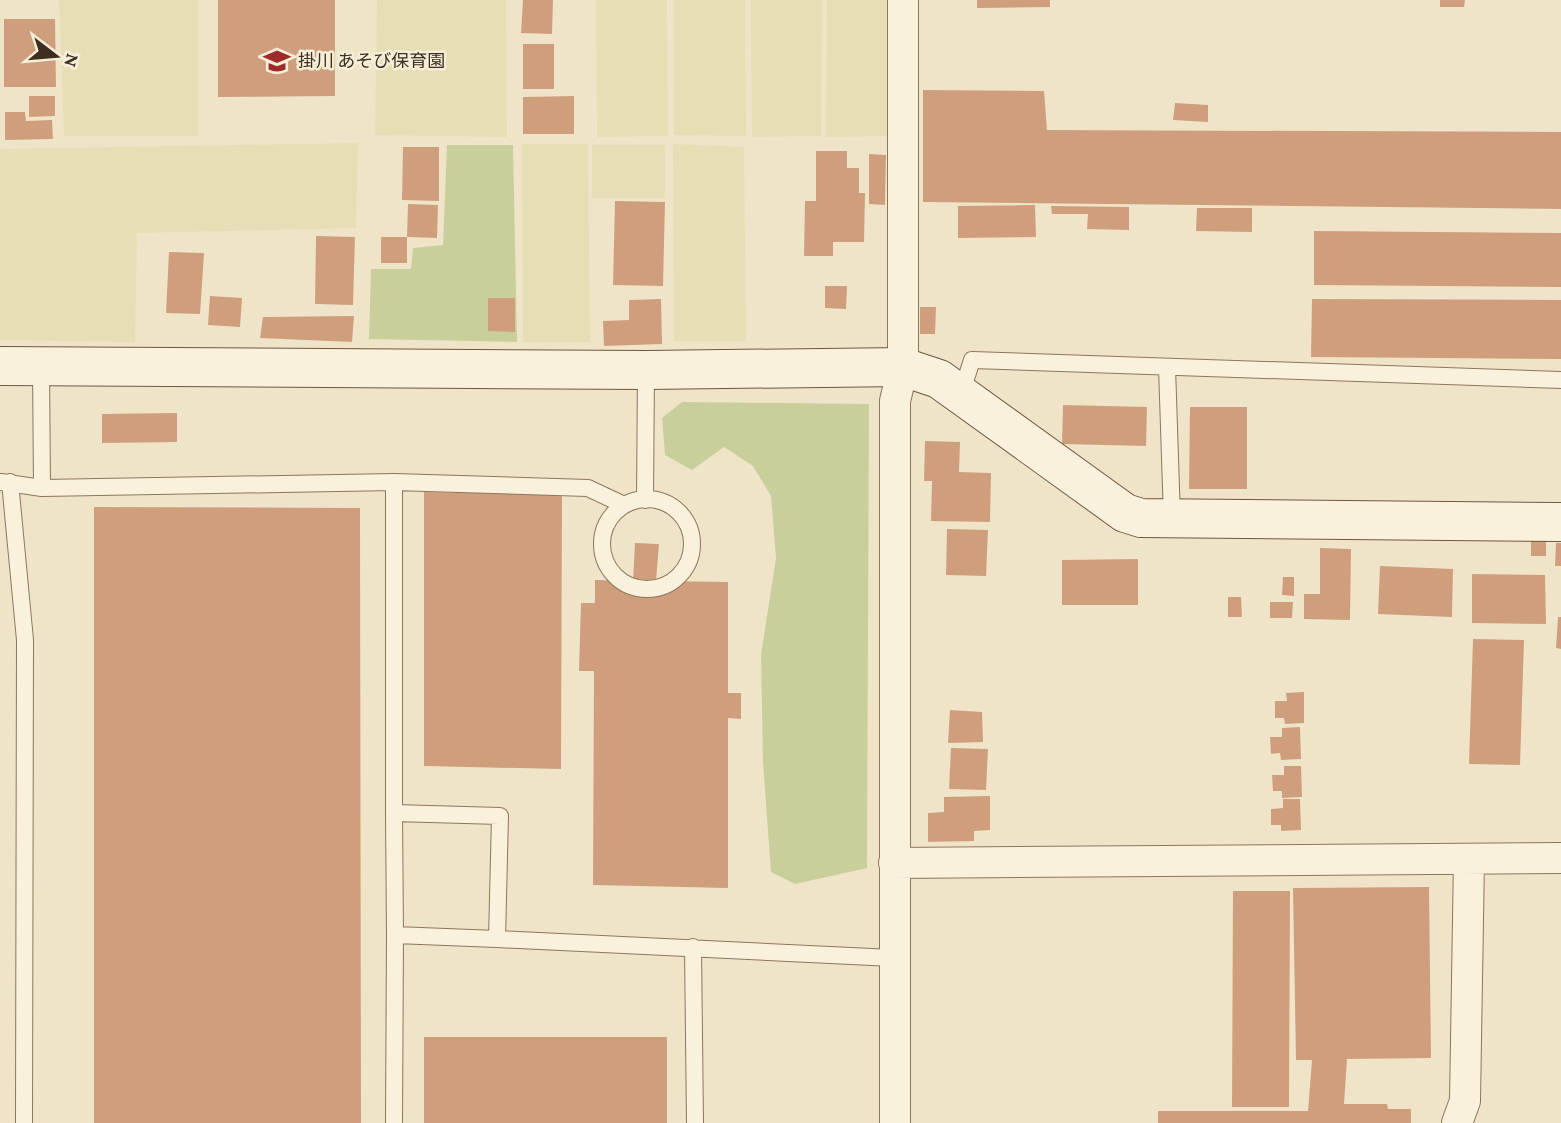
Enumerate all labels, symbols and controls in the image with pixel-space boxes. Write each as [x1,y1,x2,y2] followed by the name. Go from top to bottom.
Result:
[21,21,91,91] north arrow
[262,46,292,76] school or university icon: 掛川 あそび保育園
[60,51,84,70] text: N
[298,51,445,71] place label: 掛川 あそび保育園

